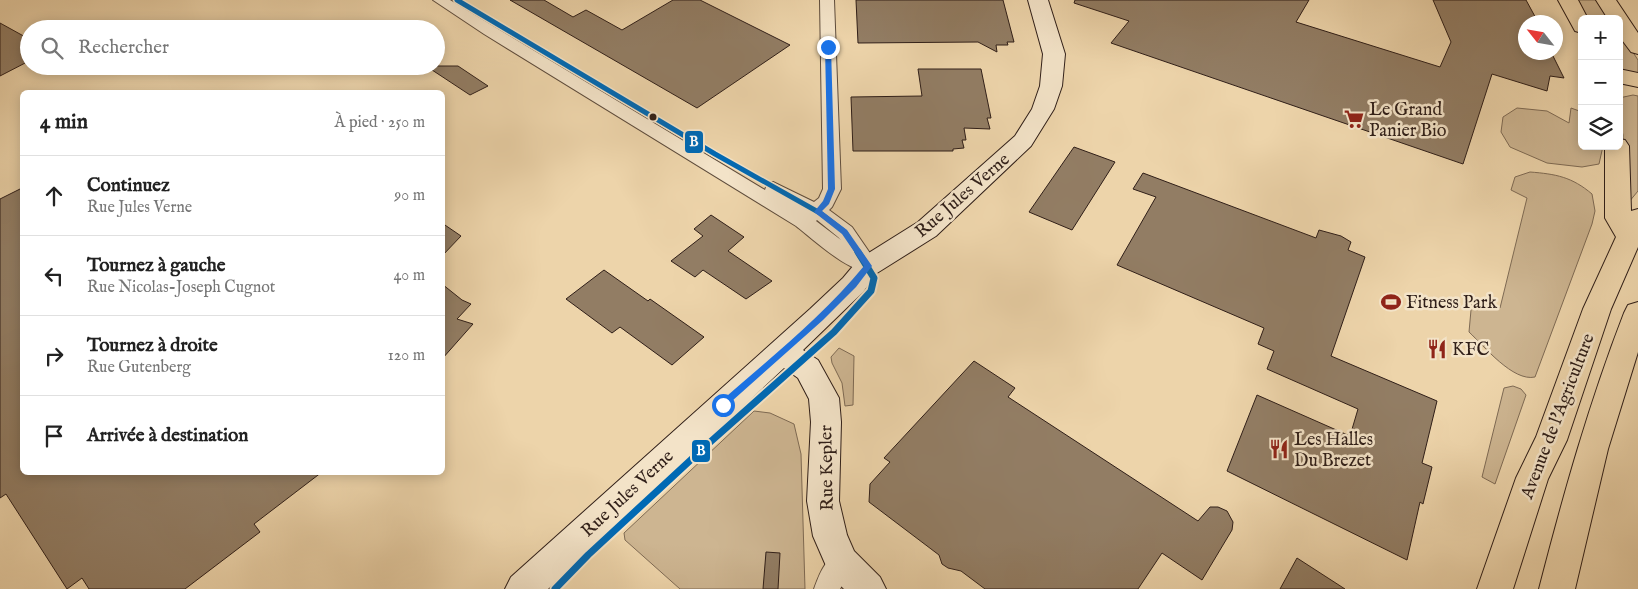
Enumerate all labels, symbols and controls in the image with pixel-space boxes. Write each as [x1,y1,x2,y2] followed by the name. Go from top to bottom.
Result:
[1518,15,1563,60] north arrow
[1578,15,1623,150] map controls
[1578,15,1623,60] button: +
[20,20,445,75] search box
[38,34,66,62] icon: search
[78,36,169,60] text: Rechercher
[817,36,840,59] route end
[1578,60,1623,105] button: −
[1369,99,1447,143] place label: Le Grand Panier Bio
[1578,105,1623,150] button: layers
[1343,108,1365,130] supermarket icon: Le Grand Panier Bio
[40,109,88,136] text: 4 min
[648,112,658,122] unlabelled marker
[335,113,425,133] text: À pied · 250 m
[684,130,704,154] line badge: B
[689,133,699,151] text: B
[911,149,1015,244] street label: Rue Jules Verne
[87,174,170,198] text: Continuez
[40,182,68,210] icon: ahead
[394,186,425,206] text: 90 m
[87,198,192,218] text: Rue Jules Verne
[87,254,226,278] text: Tournez à gauche
[40,262,68,290] icon: left
[393,266,425,286] text: 40 m
[87,278,275,298] text: Rue Nicolas-Joseph Cugnot
[1380,291,1402,313] sports icon: Fitness Park
[1406,292,1497,315] place label: Fitness Park
[1516,330,1601,504] street label: Avenue de l'Agriculture
[87,334,218,358] text: Tournez à droite
[1426,338,1448,360] restaurant icon: KFC
[1452,339,1489,362] place label: KFC
[40,342,68,370] icon: right
[388,346,425,366] text: 120 m
[87,358,191,378] text: Rue Gutenberg
[712,394,735,417] route start
[40,422,68,450] icon: arrive
[87,424,248,448] text: Arrivée à destination
[815,424,840,511] street label: Rue Kepler
[1294,429,1373,473] place label: Les Halles Du Brezet
[1268,438,1290,460] restaurant icon: Les Halles Du Brezet
[691,439,711,463] line badge: B
[696,442,706,460] text: B
[577,445,679,543] street label: Rue Jules Verne

